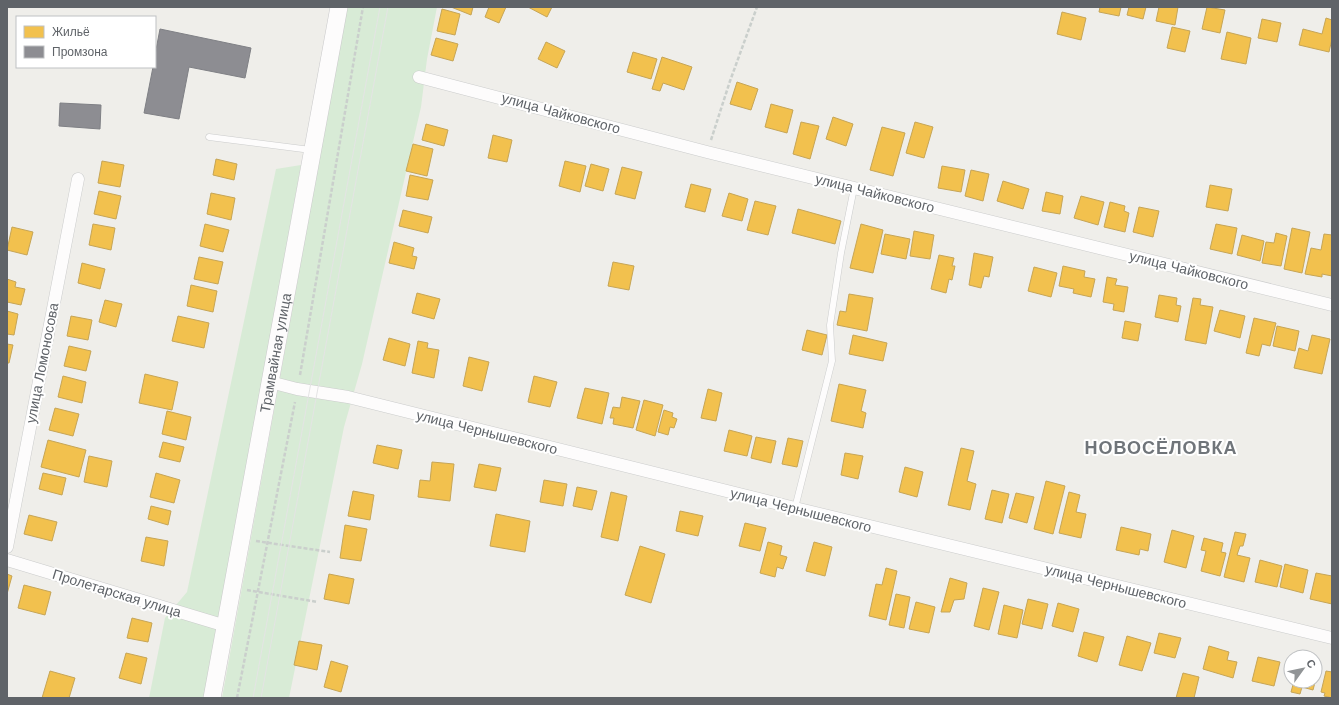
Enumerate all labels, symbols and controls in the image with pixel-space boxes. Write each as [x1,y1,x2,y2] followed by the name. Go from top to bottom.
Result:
[16,16,156,68] legend
[52,25,90,39] text: Жильё
[52,45,108,59] text: Промзона
[500,89,622,137] street label: улица Чайковского
[814,170,936,216] street label: улица Чайковского
[1128,247,1250,293] street label: улица Чайковского
[257,291,294,414] street label: Трамвайная улица
[22,301,62,425] street label: улица Ломоносова
[415,407,559,457] street label: улица Чернышевского
[1084,438,1238,458] district label: НОВОСЁЛОВКА
[729,485,873,535] street label: улица Чернышевского
[1044,561,1188,611] street label: улица Чернышевского
[51,566,184,620] street label: Пролетарская улица
[1283,649,1323,689] north arrow
[1304,657,1319,670] text: С

